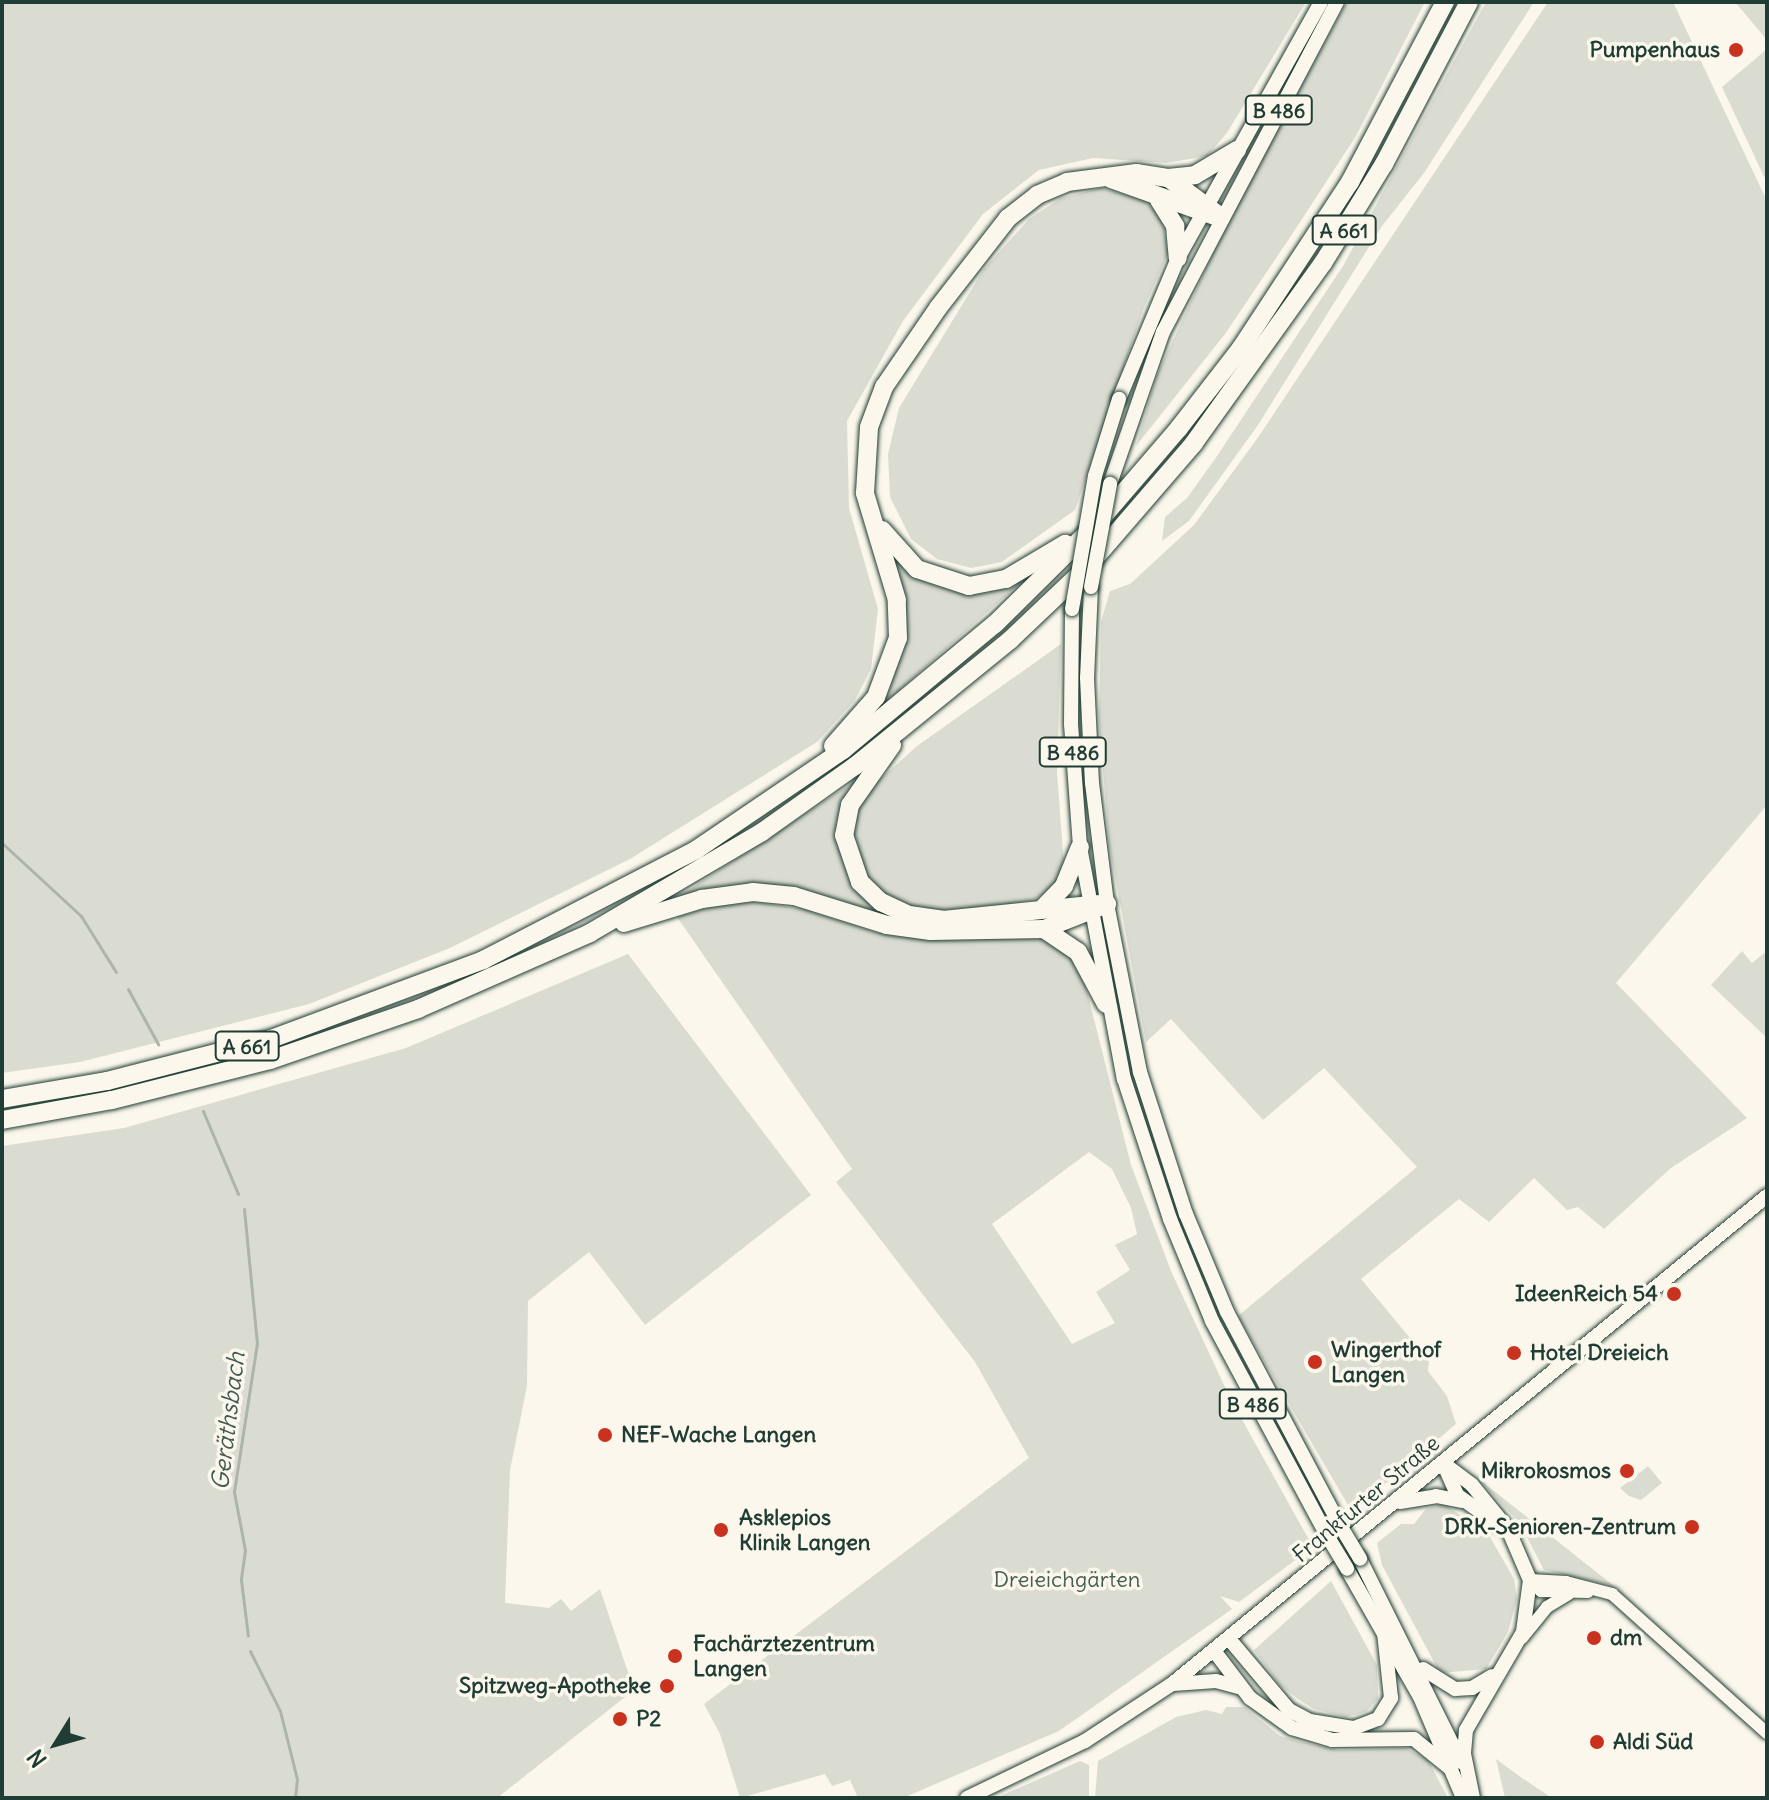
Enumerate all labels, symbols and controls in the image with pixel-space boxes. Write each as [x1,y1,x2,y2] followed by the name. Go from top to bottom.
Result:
[1589,37,1720,63] place label: Pumpenhaus
[1727,41,1745,59] marker: Pumpenhaus
[1243,94,1315,126] road number: B 486
[1310,214,1378,246] road number: A 661
[1037,736,1109,768] road number: B 486
[213,1030,281,1062] road number: A 661
[1515,1281,1658,1307] place label: IdeenReich 54
[1665,1285,1683,1303] marker: IdeenReich 54
[1331,1336,1441,1388] place label: Wingerthof Langen
[1530,1340,1669,1366] place label: Hotel Dreieich
[1505,1344,1523,1362] marker: Hotel Dreieich
[205,1350,251,1492] water label: Geräthsbach
[1306,1353,1324,1371] marker: Wingerthof Langen
[1217,1388,1289,1420] road number: B 486
[621,1422,816,1448] place label: NEF-Wache Langen
[596,1426,614,1444] marker: NEF-Wache Langen
[1287,1430,1445,1568] street label: Frankfurter Straße
[1481,1458,1611,1484] place label: Mikrokosmos
[1618,1462,1636,1480] marker: Mikrokosmos
[739,1504,871,1556] place label: Asklepios Klinik Langen
[1444,1514,1676,1540] place label: DRK-Senioren-Zentrum
[1683,1518,1701,1536] marker: DRK-Senioren-Zentrum
[710,1519,732,1541] marker: Asklepios Klinik Langen
[994,1567,1140,1593] park label: Dreieichgärten
[1610,1625,1642,1651] place label: dm
[1585,1629,1603,1647] marker: dm
[693,1630,875,1682] place label: Fachärztezentrum Langen
[664,1645,686,1667] marker: Fachärztezentrum Langen
[459,1673,651,1699] place label: Spitzweg-Apotheke
[658,1677,676,1695] marker: Spitzweg-Apotheke
[16,1704,96,1784] north arrow
[636,1706,661,1732] place label: P2
[611,1710,629,1728] marker: P2
[1613,1729,1693,1755] place label: Aldi Süd
[1588,1733,1606,1751] marker: Aldi Süd
[21,1744,53,1773] text: N

